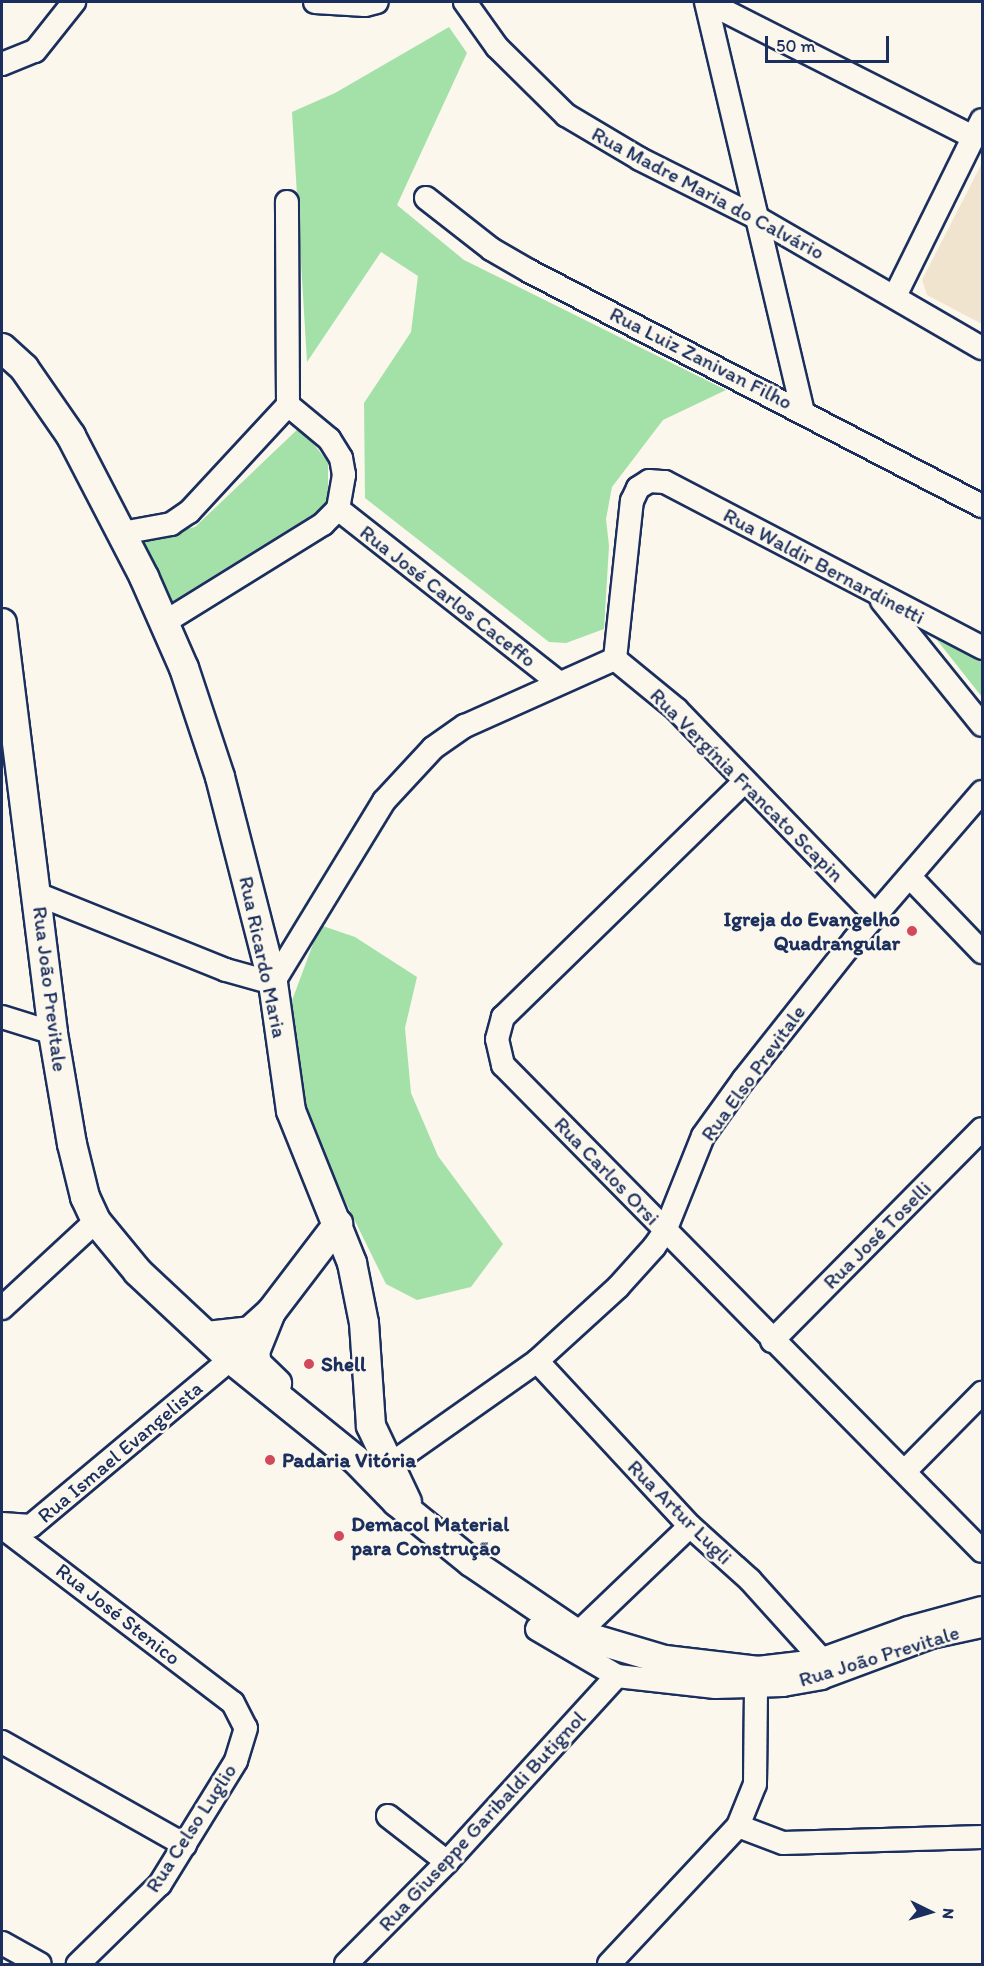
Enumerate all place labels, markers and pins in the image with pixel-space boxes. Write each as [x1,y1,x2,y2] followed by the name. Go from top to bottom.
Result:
[725,906,900,956] place label: Igreja do Evangelho Quadrangular
[905,924,919,938] marker: Igreja do Evangelho Quadrangular
[321,1351,366,1377] place label: Shell
[302,1357,316,1371] marker: Shell
[282,1447,416,1473] place label: Padaria Vitória
[263,1453,277,1467] marker: Padaria Vitória
[351,1511,509,1561] place label: Demacol Material para Construção
[332,1529,346,1543] marker: Demacol Material para Construção

